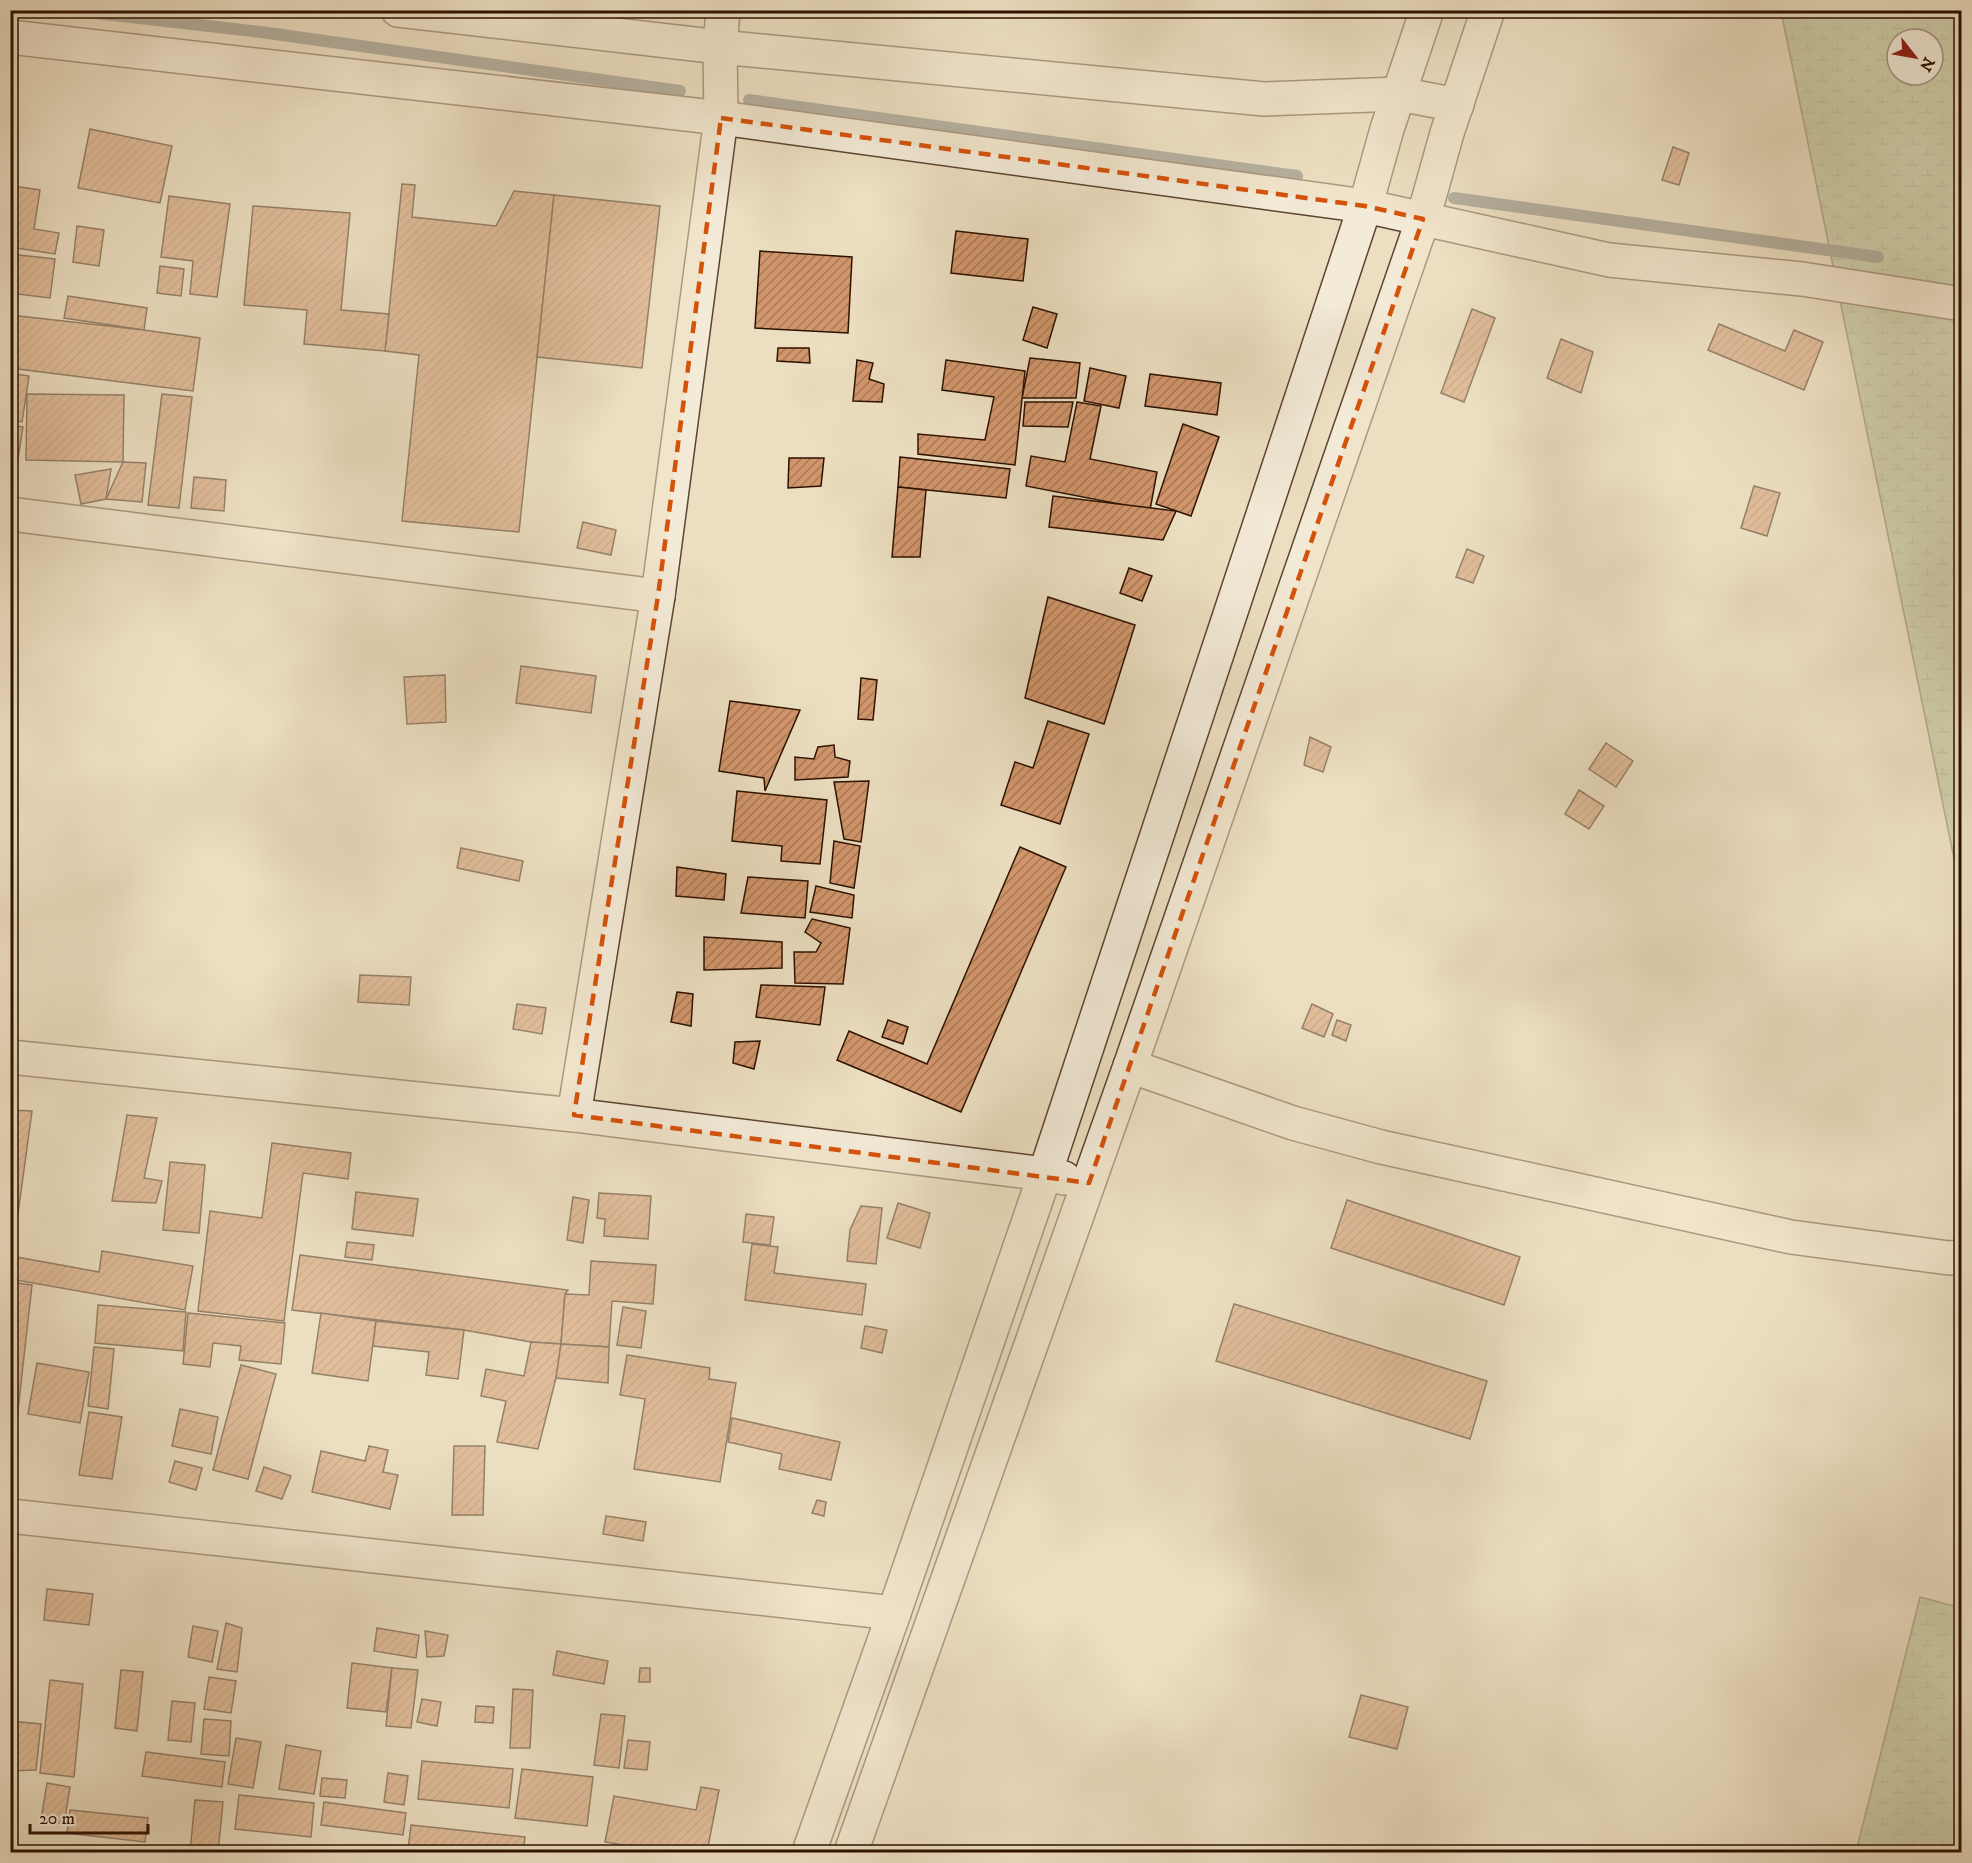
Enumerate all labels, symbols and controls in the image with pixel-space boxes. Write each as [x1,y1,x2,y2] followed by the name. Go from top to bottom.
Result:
[1885,27,1945,87] north arrow
[1915,53,1939,75] text: N
[30,1797,148,1835] scale bar
[39,1808,75,1830] text: 20 m

